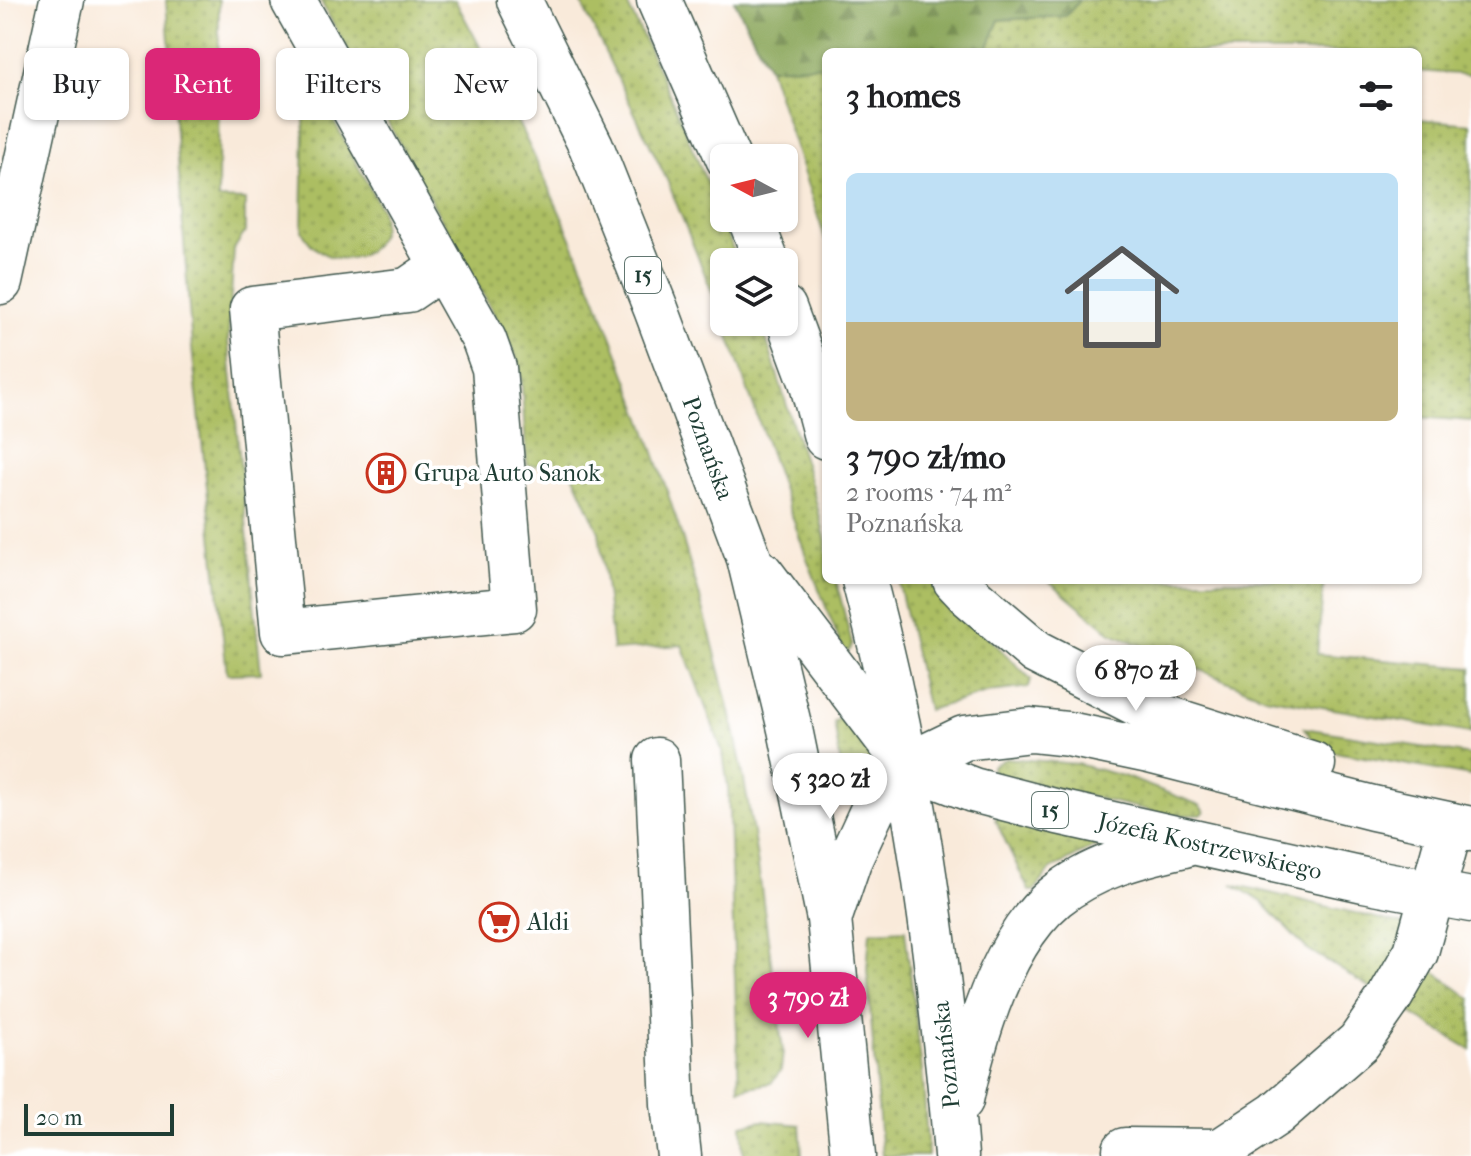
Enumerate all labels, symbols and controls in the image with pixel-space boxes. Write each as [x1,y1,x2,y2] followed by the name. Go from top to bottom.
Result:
[24,48,129,120] chip: Buy
[145,48,260,120] chip: Rent
[276,48,409,120] chip: Filters
[425,48,537,120] chip: New
[1354,74,1398,118] icon: filters
[846,76,961,116] text: 3 homes
[710,144,798,232] north arrow
[710,144,798,336] map controls
[1050,225,1194,369] icon: home
[710,248,798,336] button: layers
[625,257,661,293] road number: 15
[676,393,740,504] street label: Poznańska
[846,437,1006,477] text: 3 790 zł/mo
[365,452,407,494] building icon: Grupa Auto Sanok
[414,459,601,487] place label: Grupa Auto Sanok
[846,477,1011,508] text: 2 rooms · 74 m²
[846,508,963,539] text: Poznańska
[1053,645,1219,713] pin: 6 870 zł
[1094,655,1178,686] text: 6 870 zł
[747,753,913,821] pin: 5 320 zł
[790,763,870,794] text: 5 320 zł
[1032,792,1068,828] road number: 15
[1093,806,1325,885] street label: Józefa Kostrzewskiego
[478,901,520,943] supermarket icon: Aldi
[526,908,569,936] place label: Aldi
[725,972,891,1040] pin: 3 790 zł
[767,982,849,1013] text: 3 790 zł
[926,999,966,1110] street label: Poznańska
[24,1100,174,1136] scale bar
[36,1105,82,1131] text: 20 m

